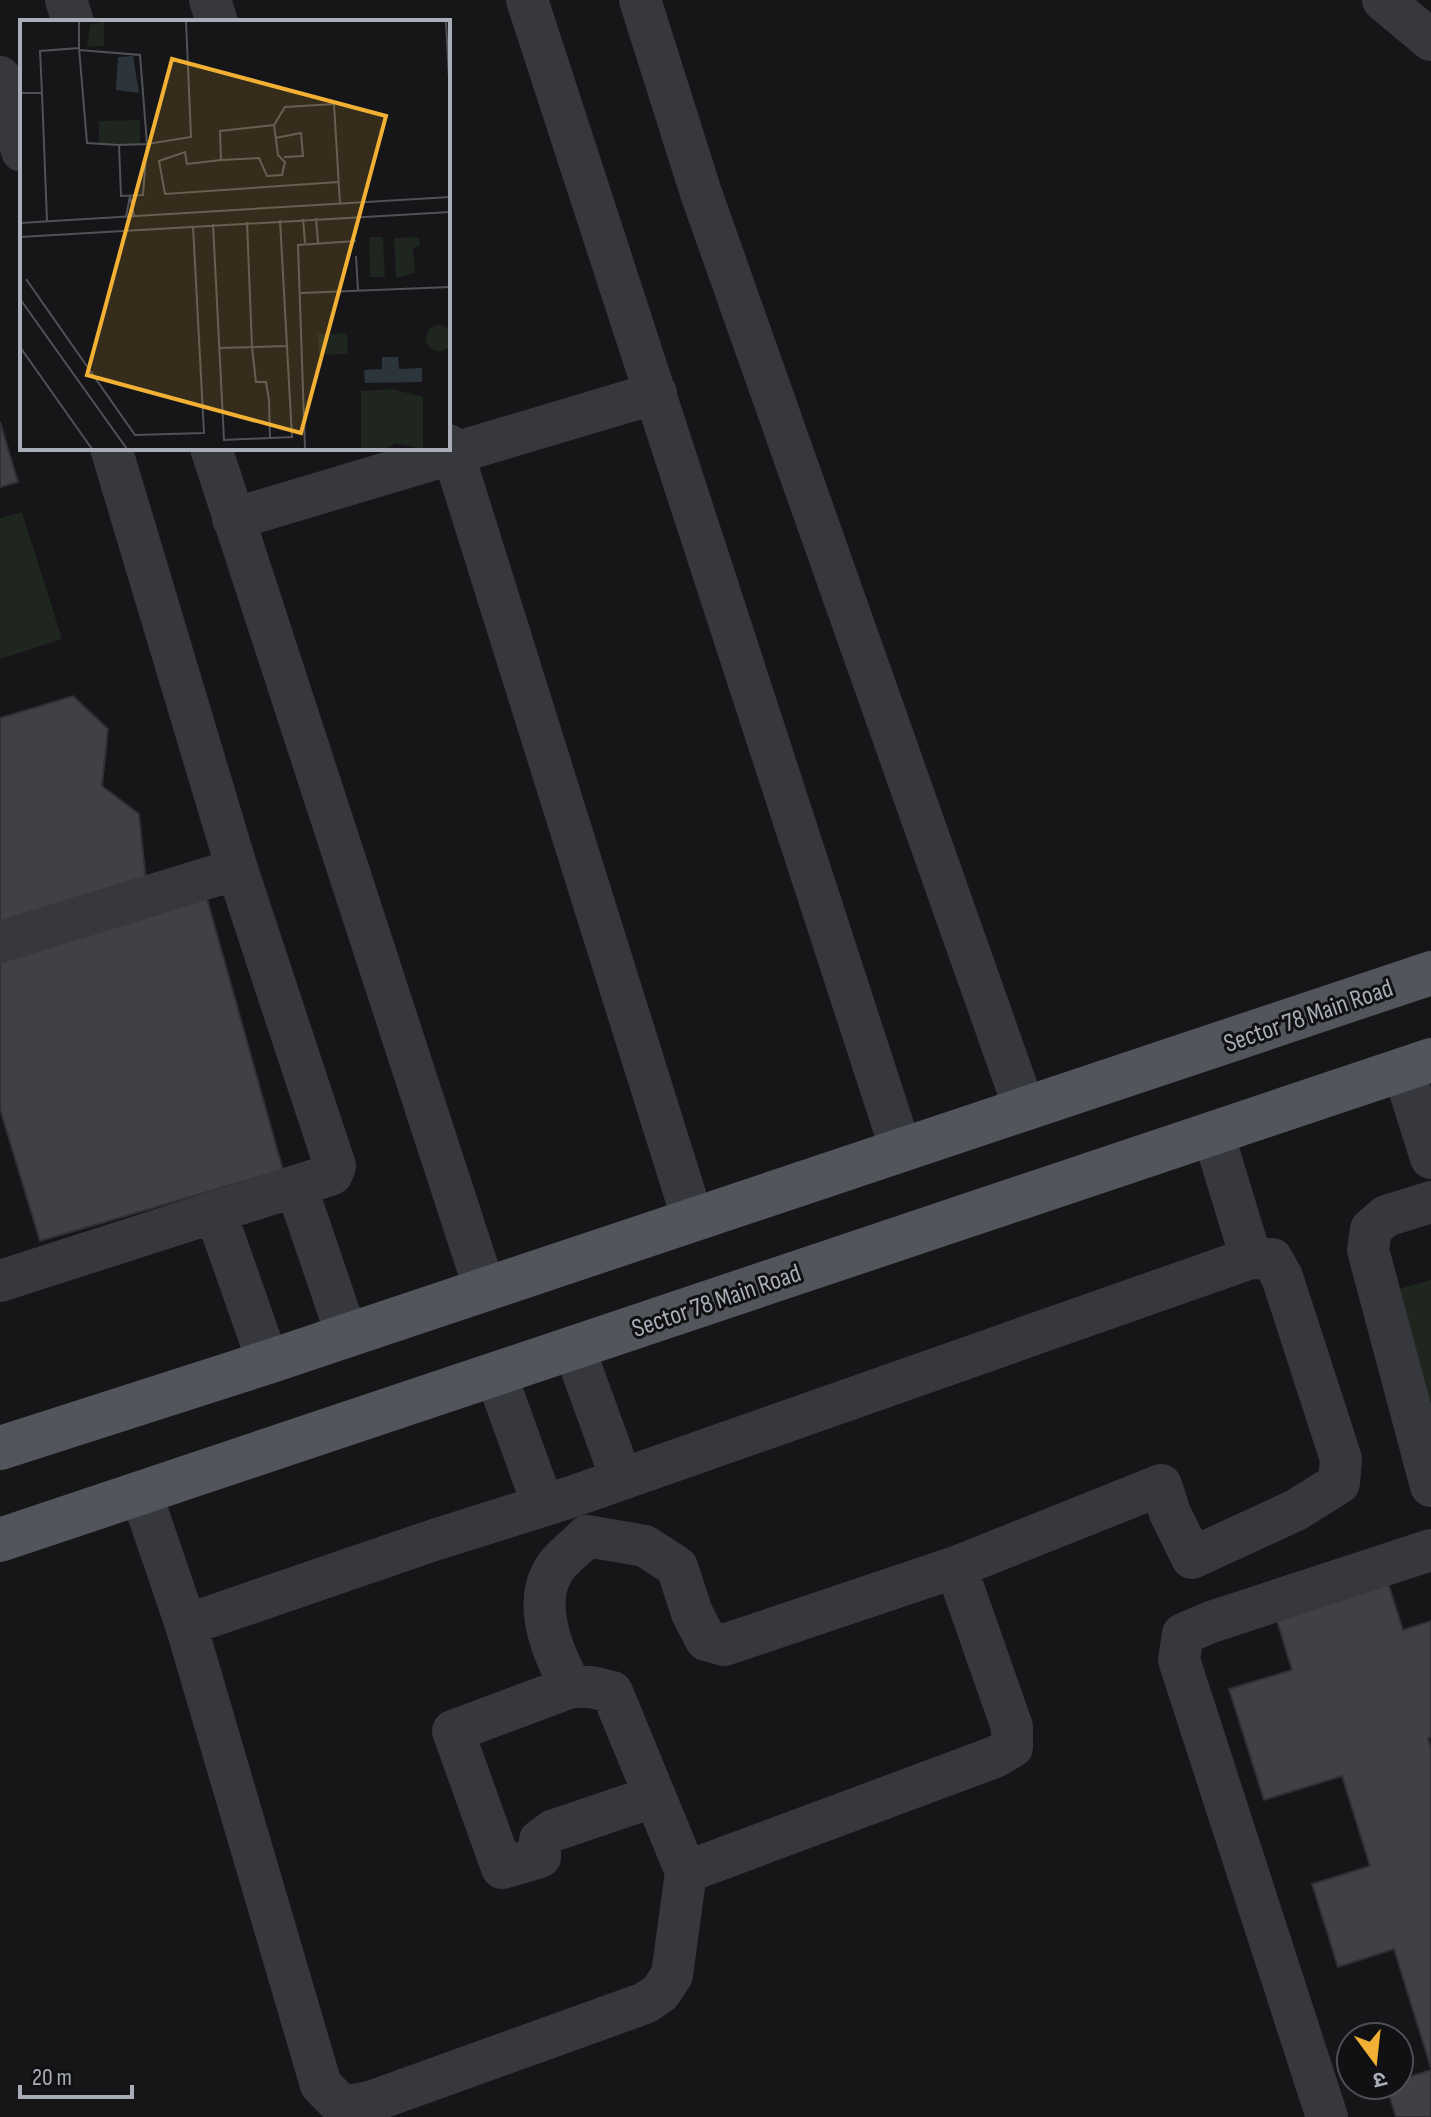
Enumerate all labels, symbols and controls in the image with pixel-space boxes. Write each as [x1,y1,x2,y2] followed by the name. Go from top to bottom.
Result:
[20,20,450,450] inset map
[1220,973,1397,1060] street label: Sector 78 Main Road
[628,1258,805,1345] street label: Sector 78 Main Road
[1335,2021,1415,2101] north arrow
[20,2049,132,2099] scale bar
[32,2063,72,2092] text: 20 m
[1369,2064,1390,2094] text: उ

